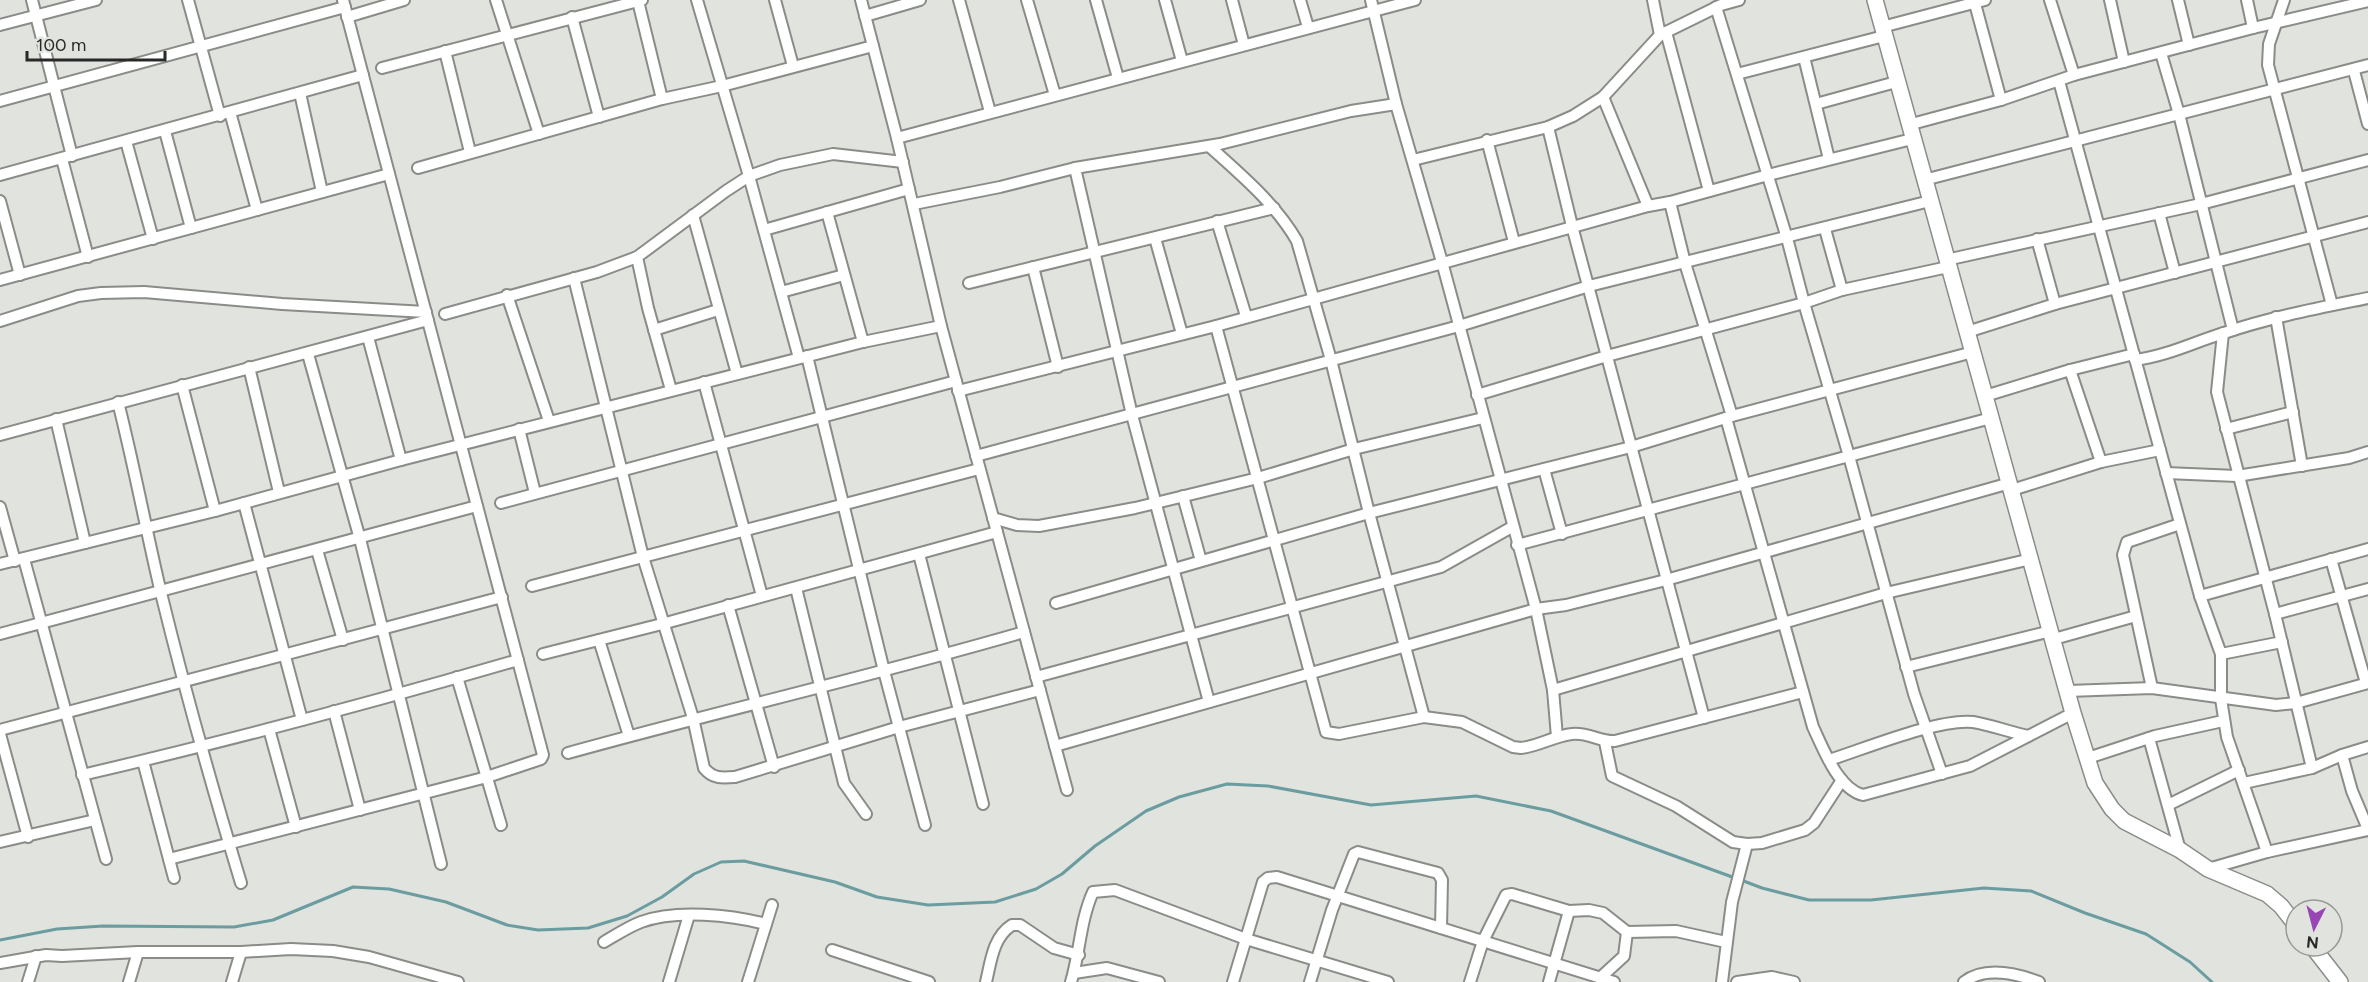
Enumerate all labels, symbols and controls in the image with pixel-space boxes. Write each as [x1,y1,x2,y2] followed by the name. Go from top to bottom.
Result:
[27,24,165,62] scale bar
[36,34,86,56] text: 100 m
[2284,898,2344,958] north arrow
[2305,932,2320,953] text: N

